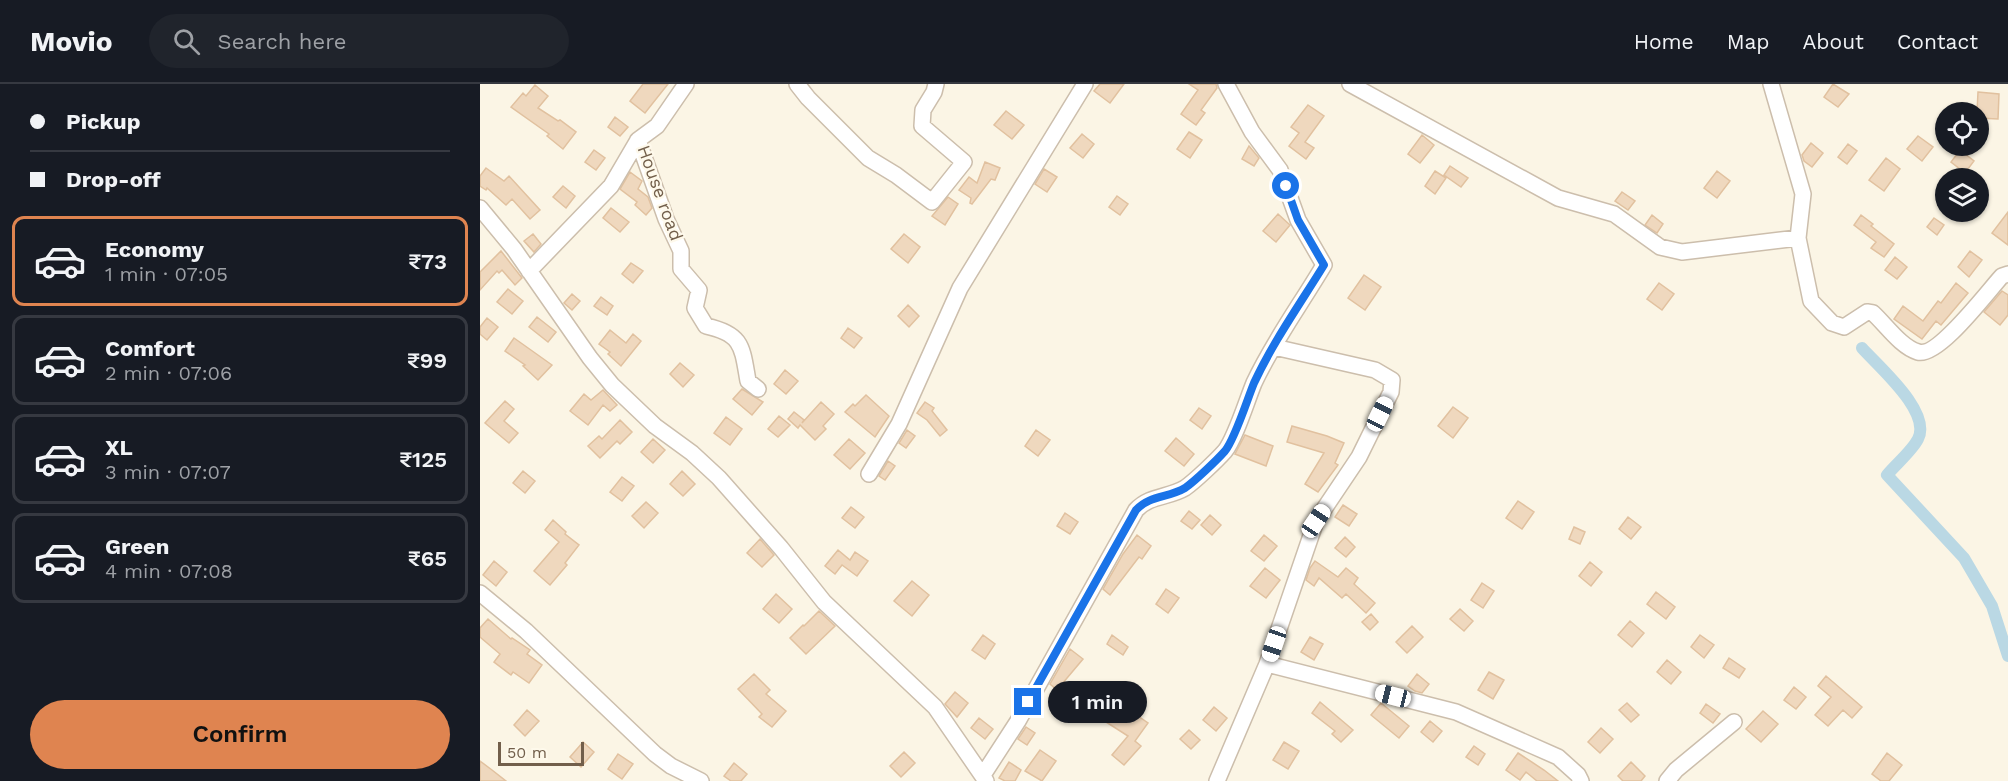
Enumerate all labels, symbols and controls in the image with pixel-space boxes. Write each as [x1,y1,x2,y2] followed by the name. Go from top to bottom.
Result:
[149,14,569,68] search box
[30,25,113,58] text: Movio
[170,25,203,58] icon: search
[218,29,347,54] text: Search here
[1634,29,1694,54] text: Home
[1727,29,1770,54] text: Map
[1803,29,1864,54] text: About
[1897,29,1978,54] text: Contact
[1935,102,1989,222] map controls
[1935,102,1989,156] button: locate
[66,109,141,134] text: Pickup
[633,142,687,244] street label: House road
[66,167,161,192] text: Drop-off
[1935,168,1989,222] button: layers
[1272,172,1299,199] route start
[33,234,87,288] icon: car
[105,237,204,262] text: Economy
[408,249,447,274] text: ₹73
[105,262,228,286] text: 1 min · 07:05
[33,333,87,387] icon: car
[105,336,195,361] text: Comfort
[407,348,447,373] text: ₹99
[105,361,232,385] text: 2 min · 07:06
[1364,394,1396,434] car
[33,432,87,486] icon: car
[105,435,133,460] text: XL
[399,447,447,472] text: ₹125
[105,460,231,484] text: 3 min · 07:07
[1298,501,1334,541] car
[33,531,87,585] icon: car
[105,534,169,559] text: Green
[408,546,447,571] text: ₹65
[105,559,233,583] text: 4 min · 07:08
[1260,624,1288,664] car
[1049,681,1148,723] callout: 1 min
[1373,683,1413,709] car
[1014,688,1041,715] route end
[1072,690,1123,714] text: 1 min
[30,700,450,769] button: Confirm
[498,739,584,766] scale bar
[507,743,547,762] text: 50 m

